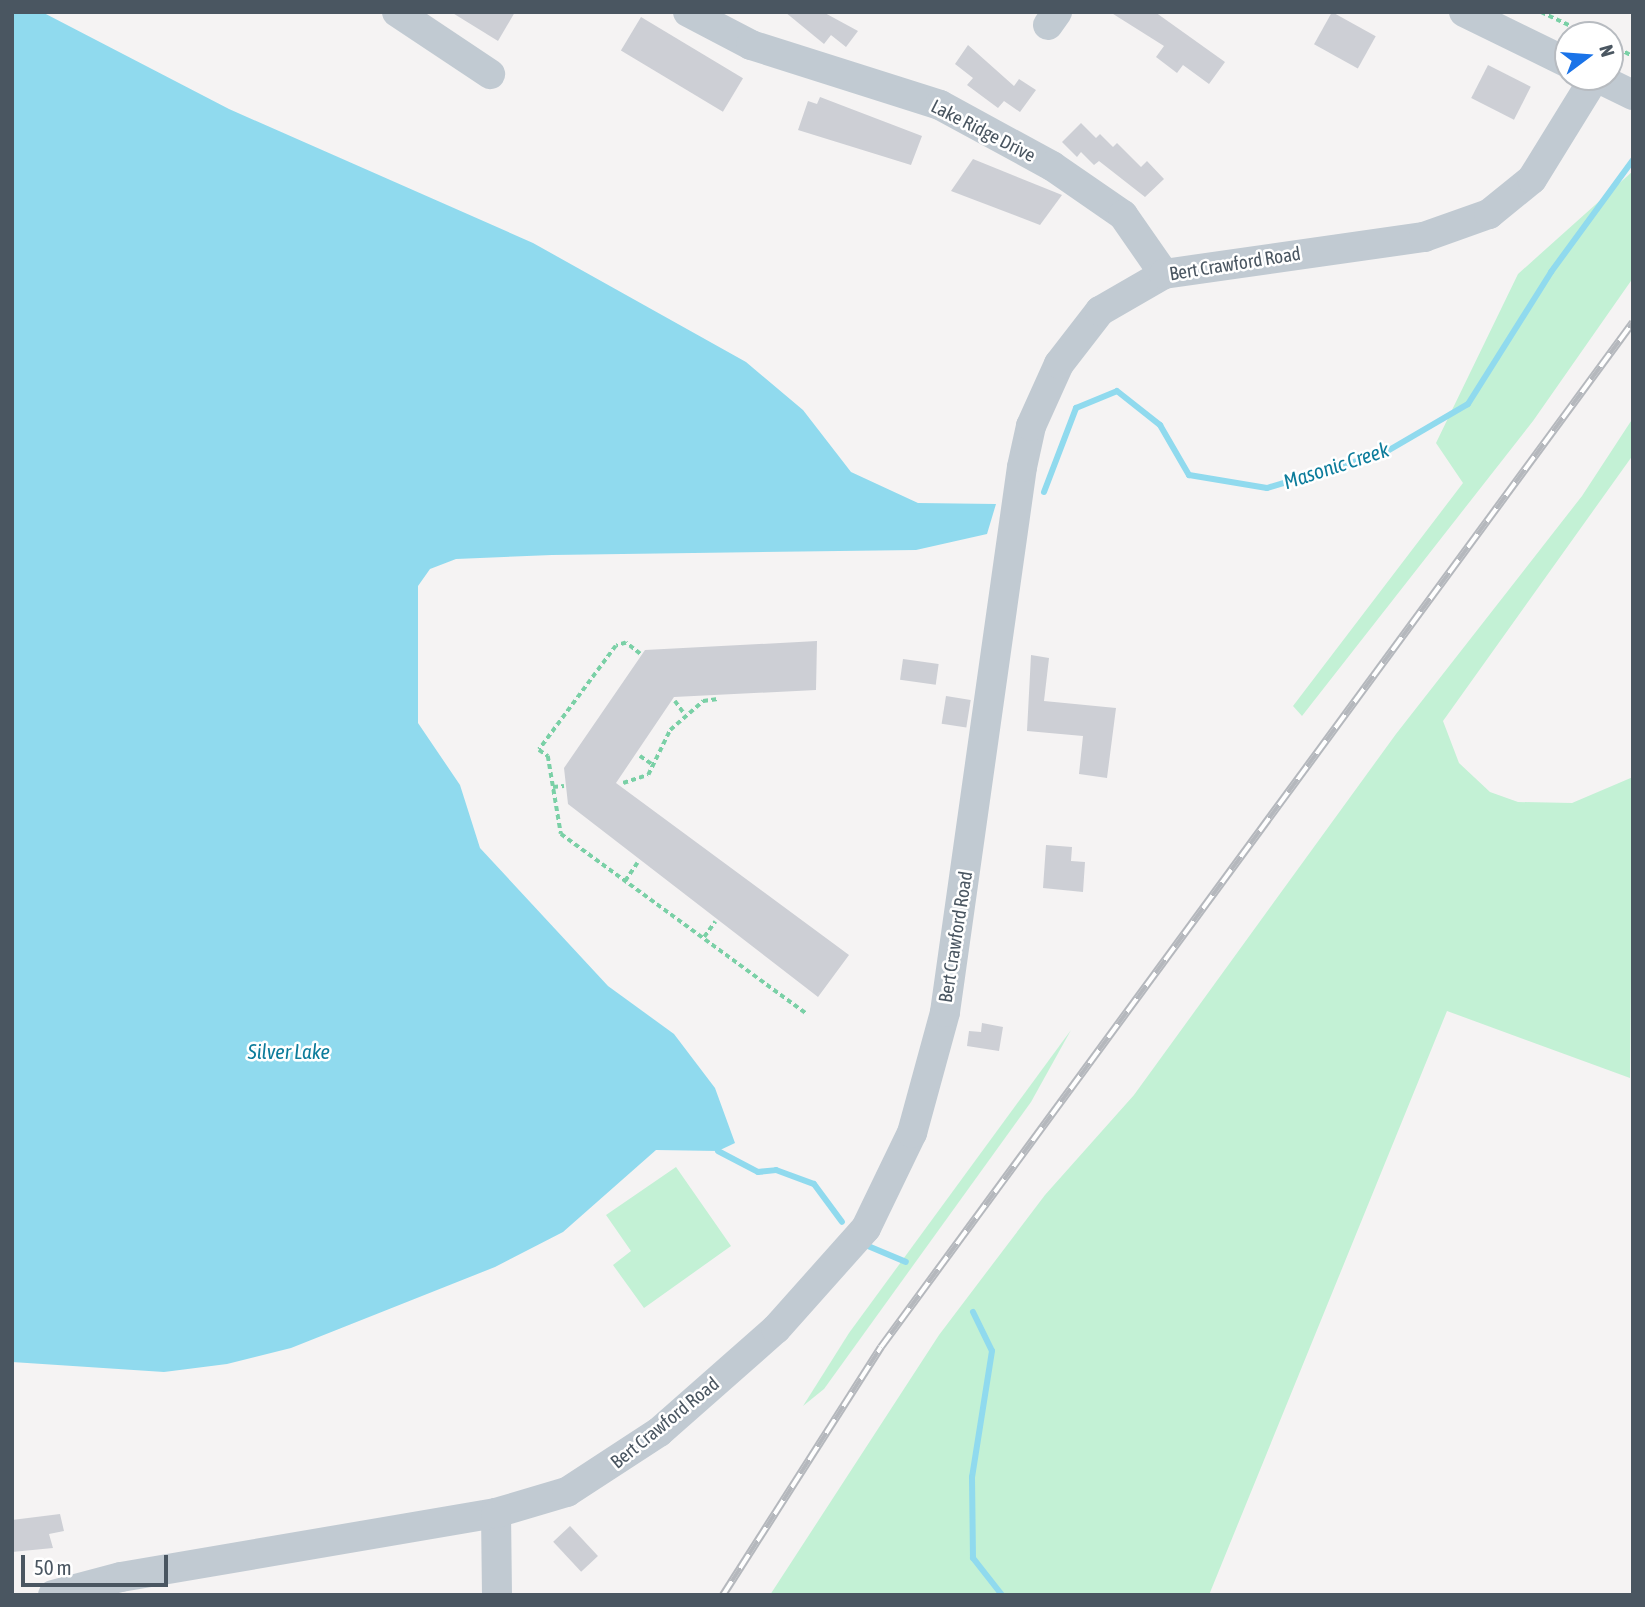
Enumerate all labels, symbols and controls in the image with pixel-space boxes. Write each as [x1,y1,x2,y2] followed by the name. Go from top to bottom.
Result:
[1554,21,1624,91] north arrow
[1595,42,1619,59] text: N
[927,95,1039,167] street label: Lake Ridge Drive
[1168,242,1302,286] street label: Bert Crawford Road
[1280,436,1392,494] water label: Masonic Creek
[934,870,978,1004] street label: Bert Crawford Road
[248,1038,330,1064] water label: Silver Lake
[606,1372,724,1474] street label: Bert Crawford Road
[24,1540,172,1584] scale bar
[34,1555,72,1579] text: 50 m

